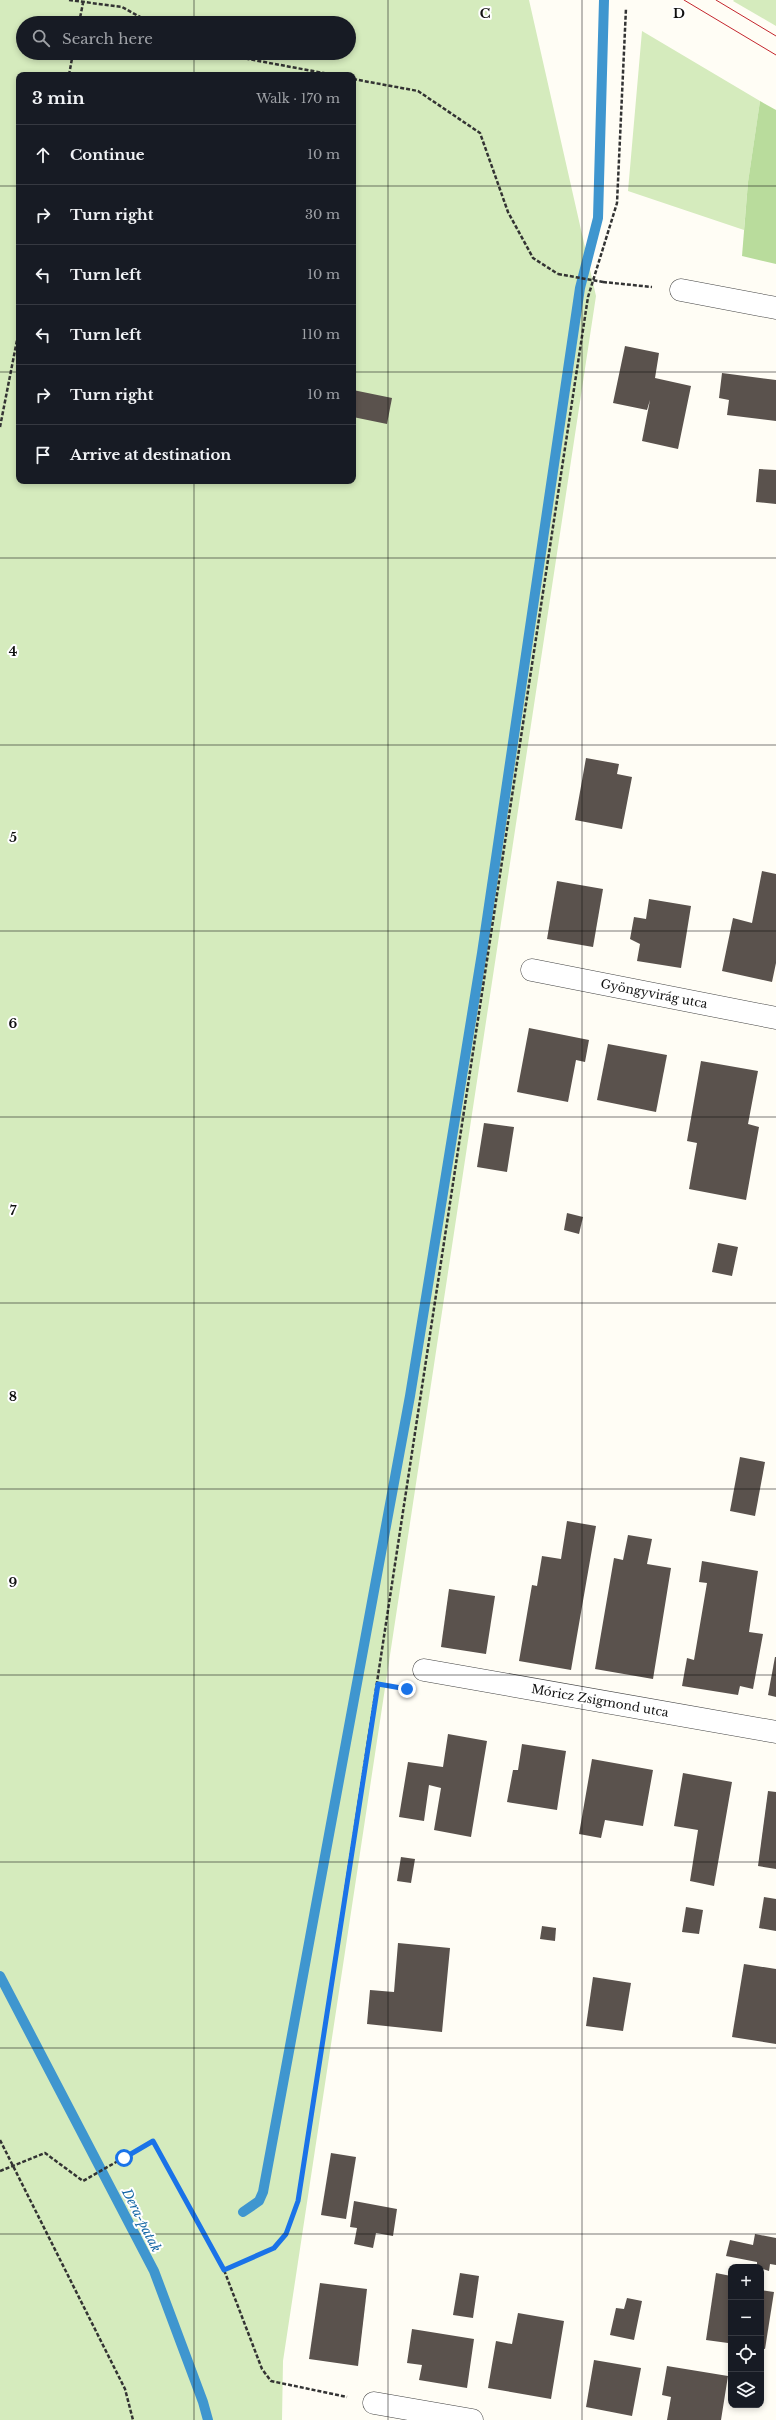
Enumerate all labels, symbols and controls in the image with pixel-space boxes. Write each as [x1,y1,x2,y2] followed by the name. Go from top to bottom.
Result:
[480,5,491,22] text: C
[673,5,685,22] text: D
[16,16,356,60] search box
[30,27,52,49] icon: search
[62,29,153,48] text: Search here
[32,88,85,109] text: 3 min
[256,90,340,107] text: Walk · 170 m
[32,144,54,166] icon: ahead
[70,145,145,164] text: Continue
[307,146,340,163] text: 10 m
[32,204,54,226] icon: right
[70,205,153,224] text: Turn right
[305,206,340,223] text: 30 m
[32,264,54,286] icon: left
[70,265,141,284] text: Turn left
[307,266,340,283] text: 10 m
[32,324,54,346] icon: left
[70,325,141,344] text: Turn left
[301,326,340,343] text: 110 m
[32,384,54,406] icon: right
[70,385,153,404] text: Turn right
[307,386,340,403] text: 10 m
[32,444,54,466] icon: arrive
[70,445,231,464] text: Arrive at destination
[9,643,18,660] text: 4
[9,829,17,846] text: 5
[599,976,709,1011] street label: Gyöngyvirág utca
[9,1015,18,1032] text: 6
[10,1202,17,1219] text: 7
[9,1388,17,1405] text: 8
[9,1574,18,1591] text: 9
[398,1680,416,1698] route end
[530,1681,670,1720] street label: Móricz Zsigmond utca
[115,2149,133,2167] route start
[118,2185,165,2255] water label: Dera-patak
[728,2264,764,2408] map controls
[728,2264,764,2300] button: +
[728,2300,764,2336] button: −
[728,2336,764,2372] button: locate
[728,2372,764,2408] button: layers

